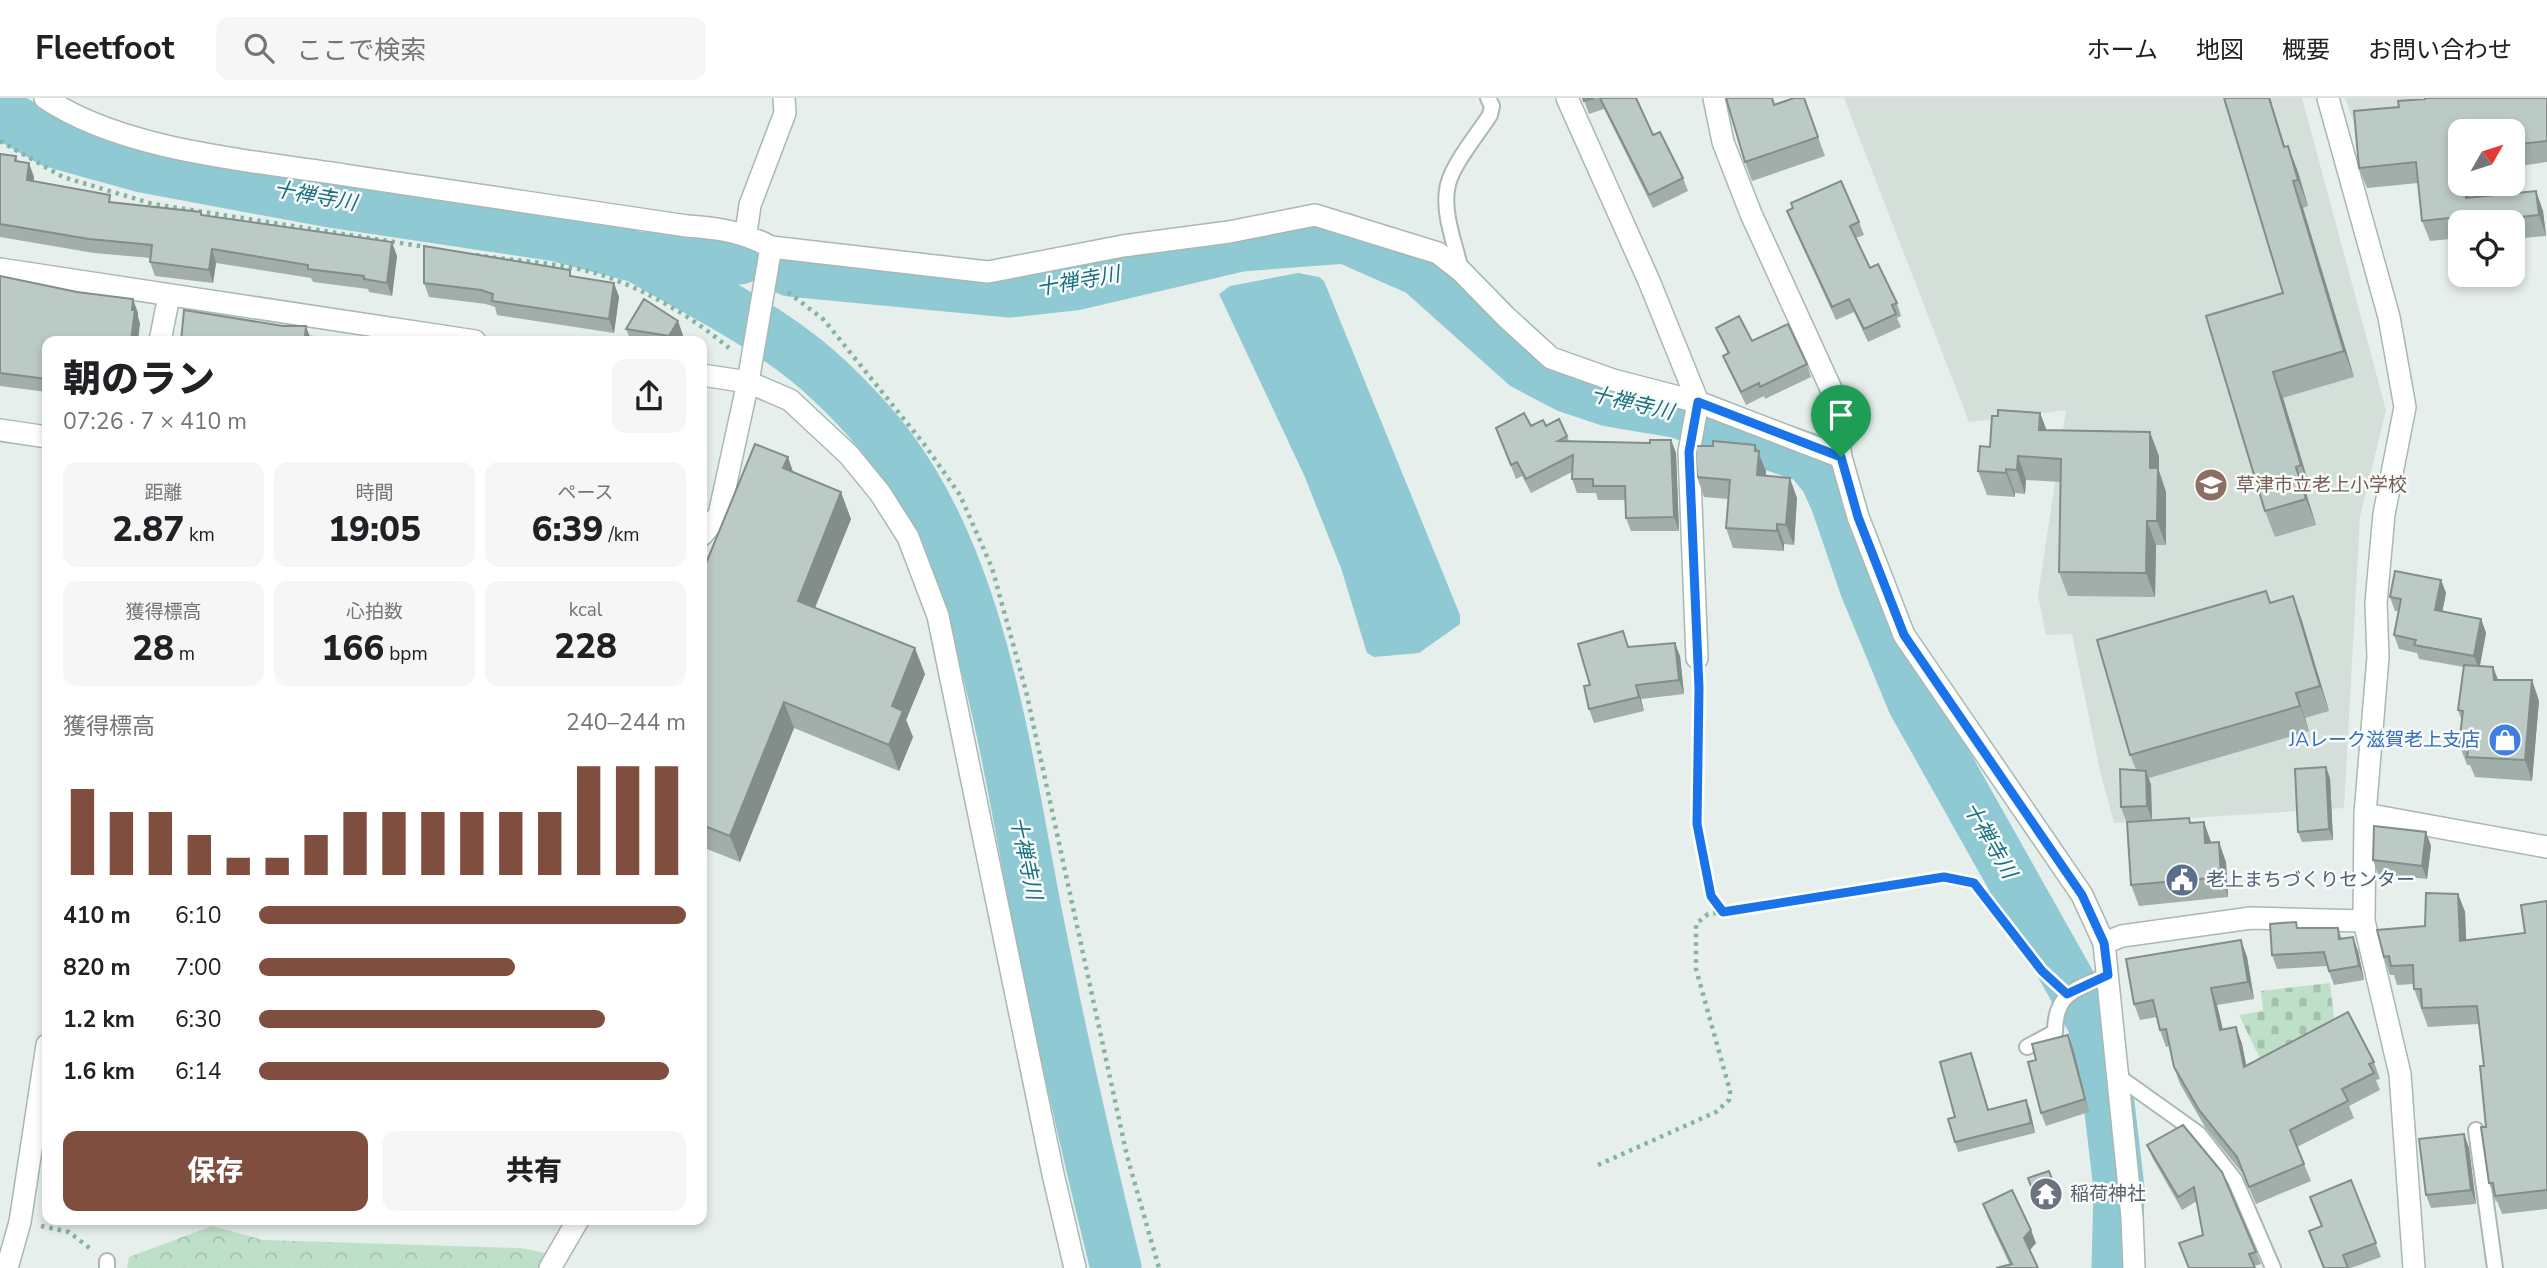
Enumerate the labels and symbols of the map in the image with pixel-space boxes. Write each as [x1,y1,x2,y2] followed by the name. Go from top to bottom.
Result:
[2448,119,2525,196] north arrow
[271,175,361,217] water label: 十禅寺川
[1034,260,1124,302] water label: 十禅寺川
[1588,380,1678,427] water label: 十禅寺川
[1811,385,1871,457] pin
[2192,466,2230,504] school or university icon: 草津市立老上小学校
[2236,472,2407,498] place label: 草津市立老上小学校
[2486,721,2524,759] shop icon: JAレーク滋賀老上支店
[2288,727,2480,753] place label: JAレーク滋賀老上支店
[1957,797,2024,885] water label: 十禅寺川
[1004,814,1049,904] water label: 十禅寺川
[2163,861,2201,899] public building icon: 老上まちづくりセンター
[2206,867,2415,893] place label: 老上まちづくりセンター
[2027,1175,2065,1213] temple icon: 稲荷神社
[2070,1181,2146,1207] place label: 稲荷神社

